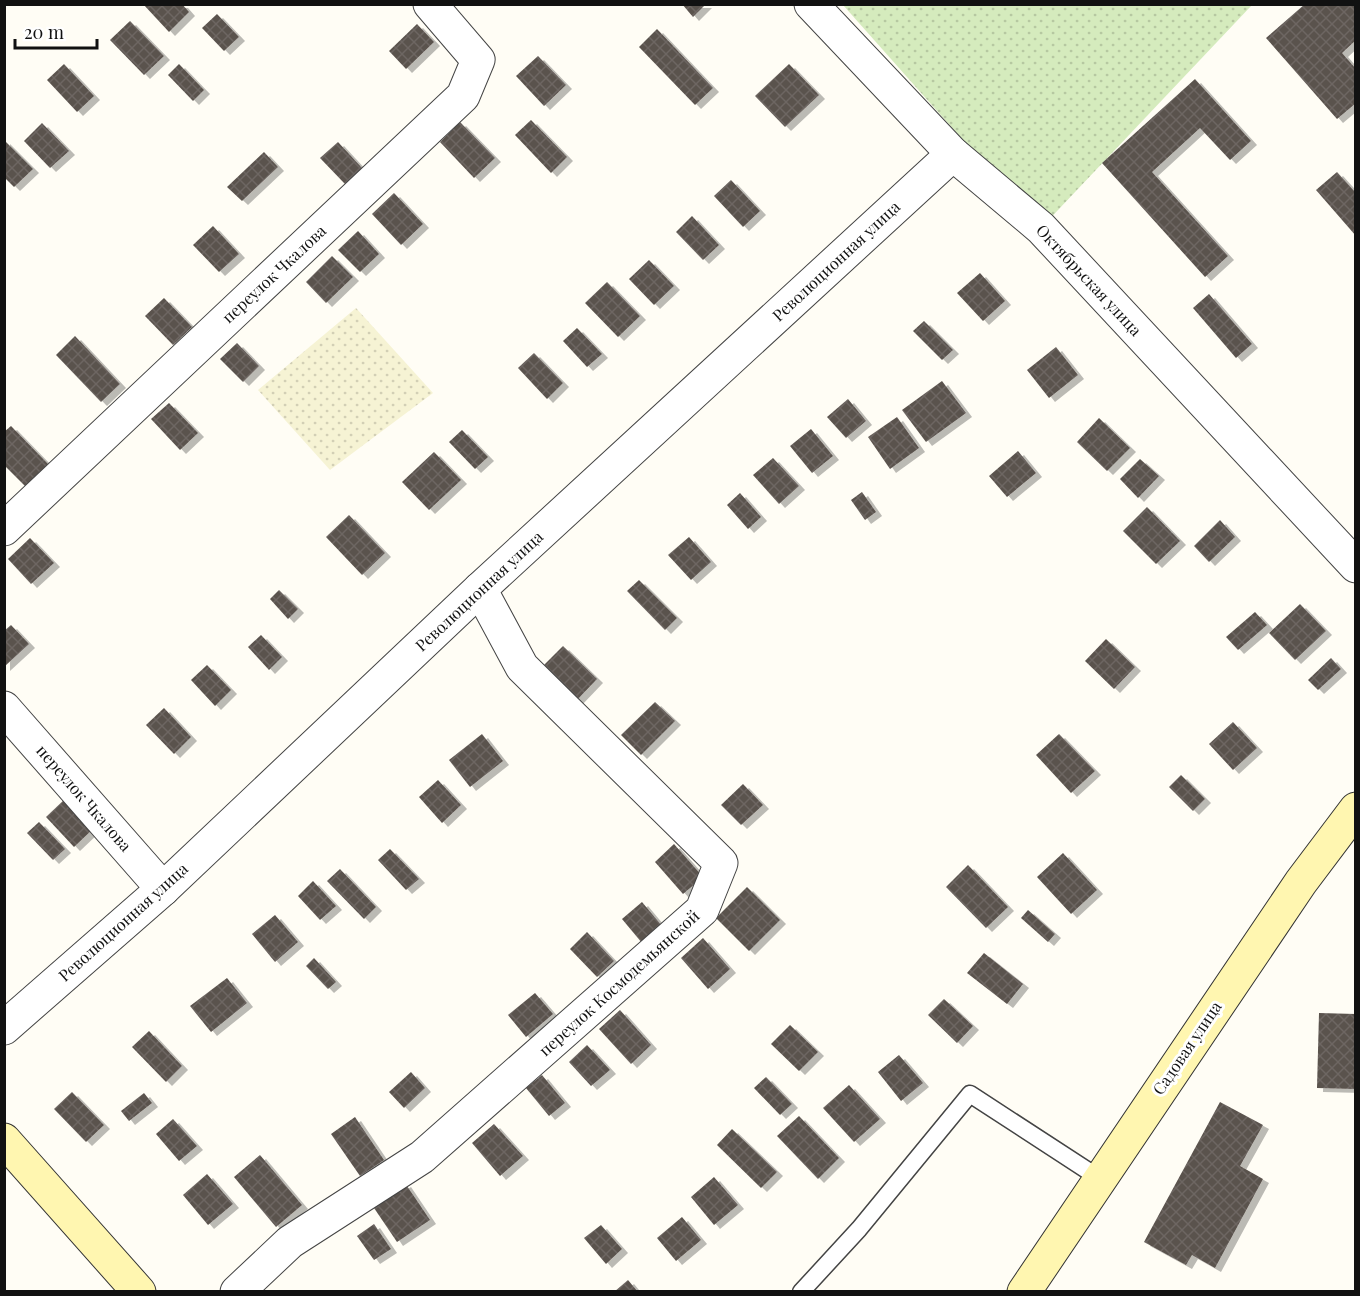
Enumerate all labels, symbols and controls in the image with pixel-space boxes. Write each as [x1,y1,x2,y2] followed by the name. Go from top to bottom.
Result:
[15,12,98,50] scale bar
[24,20,64,44] text: 20 m
[767,196,904,325] street label: Революционная улица
[1032,219,1147,340] street label: Октябрьская улица
[217,220,330,327] street label: переулок Чкалова
[410,526,547,655] street label: Революционная улица
[32,740,137,855] street label: переулок Чкалова
[54,858,192,985] street label: Революционная улица
[534,905,703,1060] street label: переулок Космодемьянской
[1148,997,1226,1099] street label: Садовая улица

